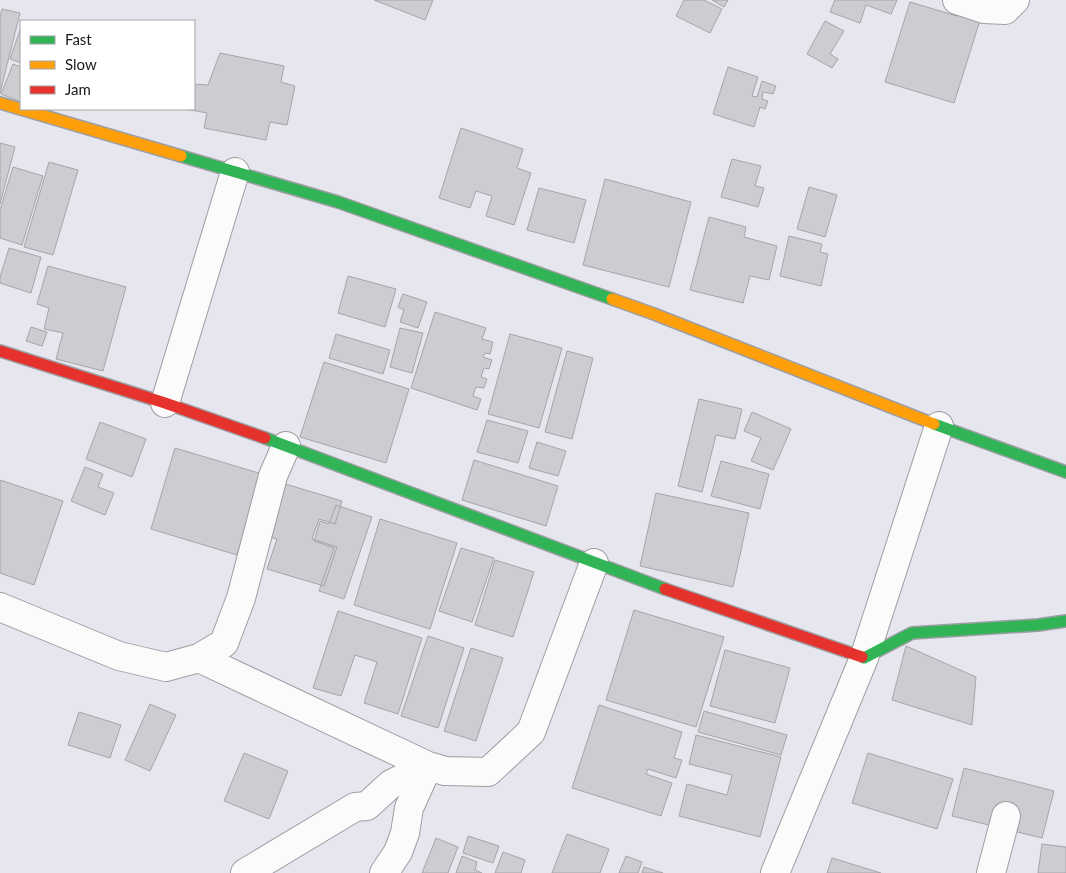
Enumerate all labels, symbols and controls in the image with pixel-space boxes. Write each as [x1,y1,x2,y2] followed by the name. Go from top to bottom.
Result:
[20,20,195,110] legend
[65,30,92,48] text: Fast
[65,55,97,73] text: Slow
[65,80,91,98] text: Jam

